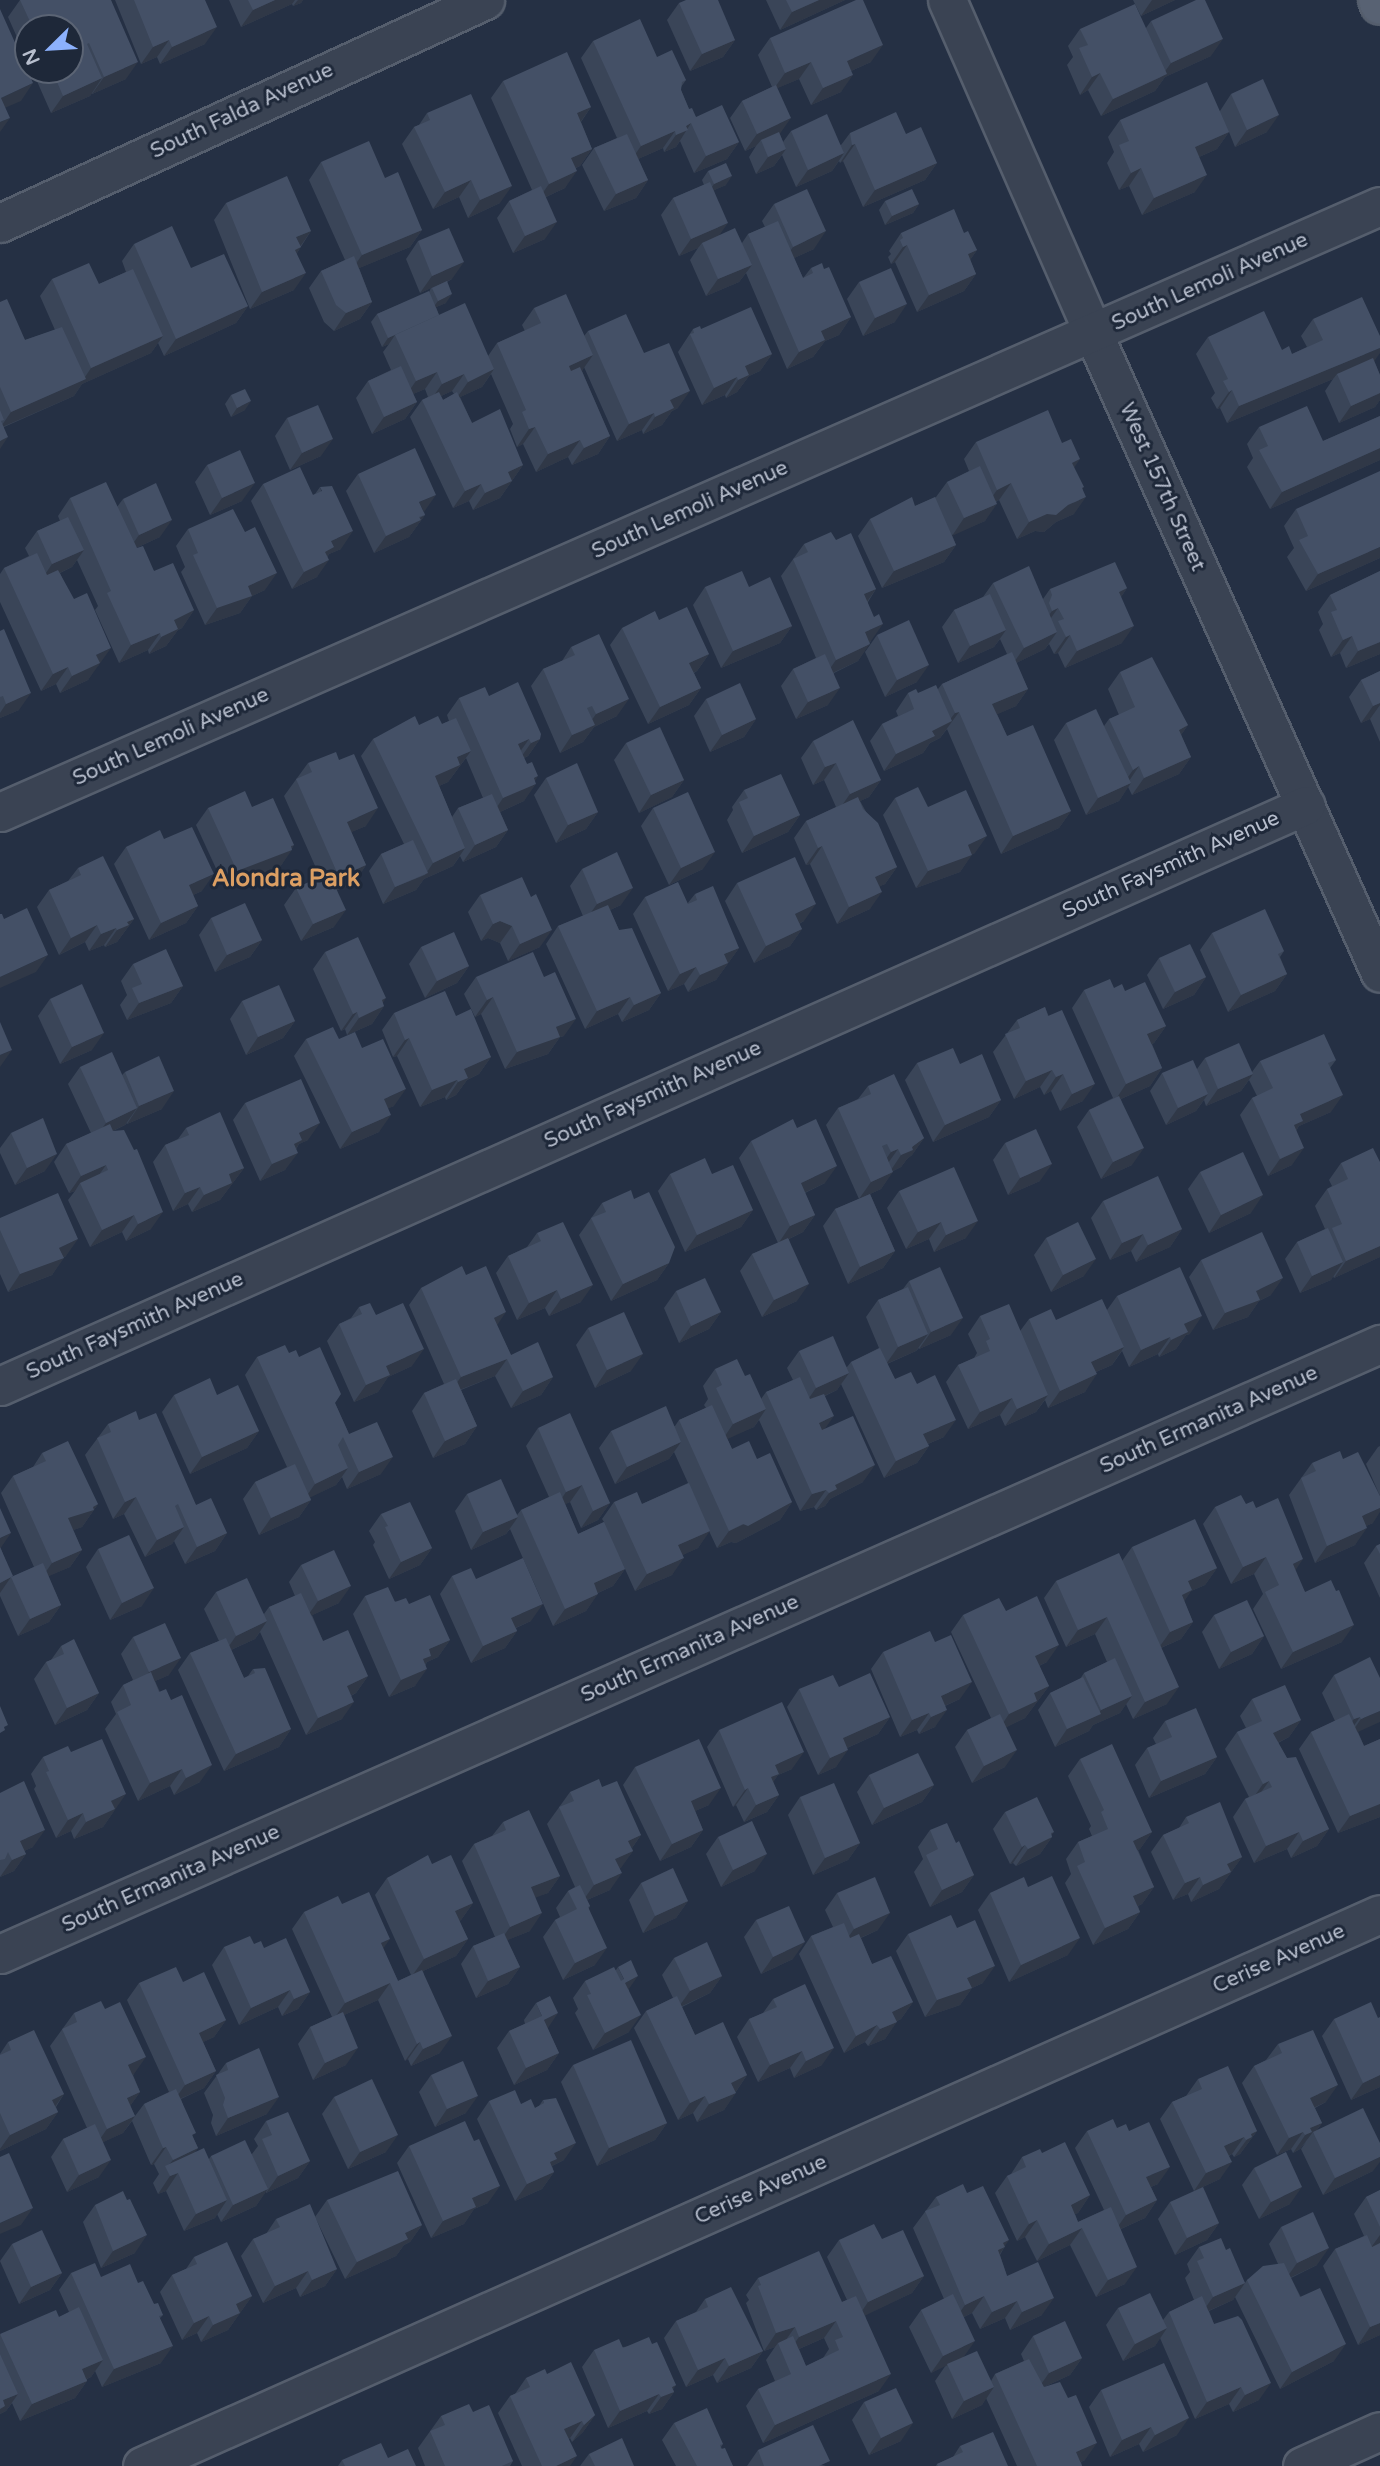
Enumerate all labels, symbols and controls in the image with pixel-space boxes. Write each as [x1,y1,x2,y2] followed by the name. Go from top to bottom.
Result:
[14,14,84,84] north arrow
[18,45,45,68] text: N
[147,58,337,164] street label: South Falda Avenue
[1108,227,1312,337] street label: South Lemoli Avenue
[1114,399,1210,575] street label: West 157th Street
[588,455,792,565] street label: South Lemoli Avenue
[69,682,273,792] street label: South Lemoli Avenue
[1059,806,1283,924] street label: South Faysmith Avenue
[212,865,360,893] district label: Alondra Park
[541,1036,765,1154] street label: South Faysmith Avenue
[23,1267,247,1385] street label: South Faysmith Avenue
[1096,1361,1322,1479] street label: South Ermanita Avenue
[577,1590,803,1708] street label: South Ermanita Avenue
[58,1820,284,1938] street label: South Ermanita Avenue
[1209,1919,1349,1999] street label: Cerise Avenue
[691,2150,831,2230] street label: Cerise Avenue

